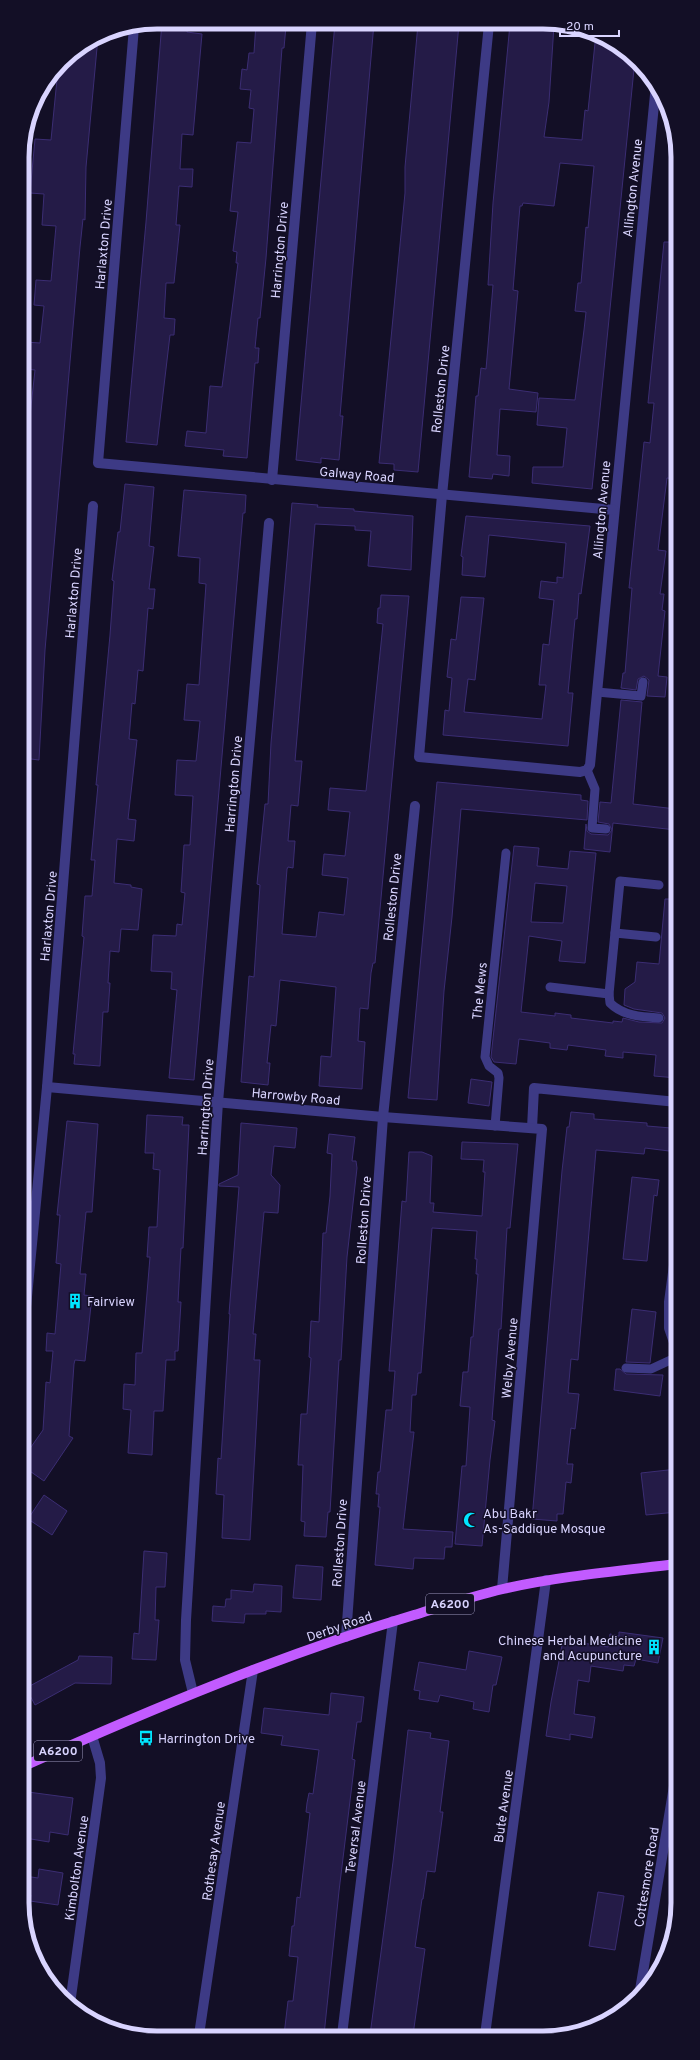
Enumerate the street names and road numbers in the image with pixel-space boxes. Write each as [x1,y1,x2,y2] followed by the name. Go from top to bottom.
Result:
[621,138,647,238] street label: Allington Avenue
[93,198,117,290] street label: Harlaxton Drive
[269,201,293,299] street label: Harrington Drive
[429,344,455,434] street label: Rolleston Drive
[591,460,615,560] street label: Allington Avenue
[319,465,395,487] street label: Galway Road
[63,547,87,639] street label: Harlaxton Drive
[223,735,247,833] street label: Harrington Drive
[381,852,407,942] street label: Rolleston Drive
[38,870,62,962] street label: Harlaxton Drive
[470,962,492,1021] street label: The Mews
[196,1058,218,1156] street label: Harrington Drive
[251,1086,341,1110] street label: Harrowby Road
[354,1176,376,1265] street label: Rolleston Drive
[499,1317,522,1399] street label: Welby Avenue
[330,1499,352,1588] street label: Rolleston Drive
[426,1594,474,1614] road number: A6200
[305,1609,374,1647] street label: Derby Road
[34,1741,82,1761] road number: A6200
[492,1769,518,1844] street label: Bute Avenue
[343,1780,371,1875] street label: Teversal Avenue
[200,1801,230,1902] street label: Rothesay Avenue
[63,1815,93,1922] street label: Kimbolton Avenue
[632,1826,664,1929] street label: Cottesmore Road

